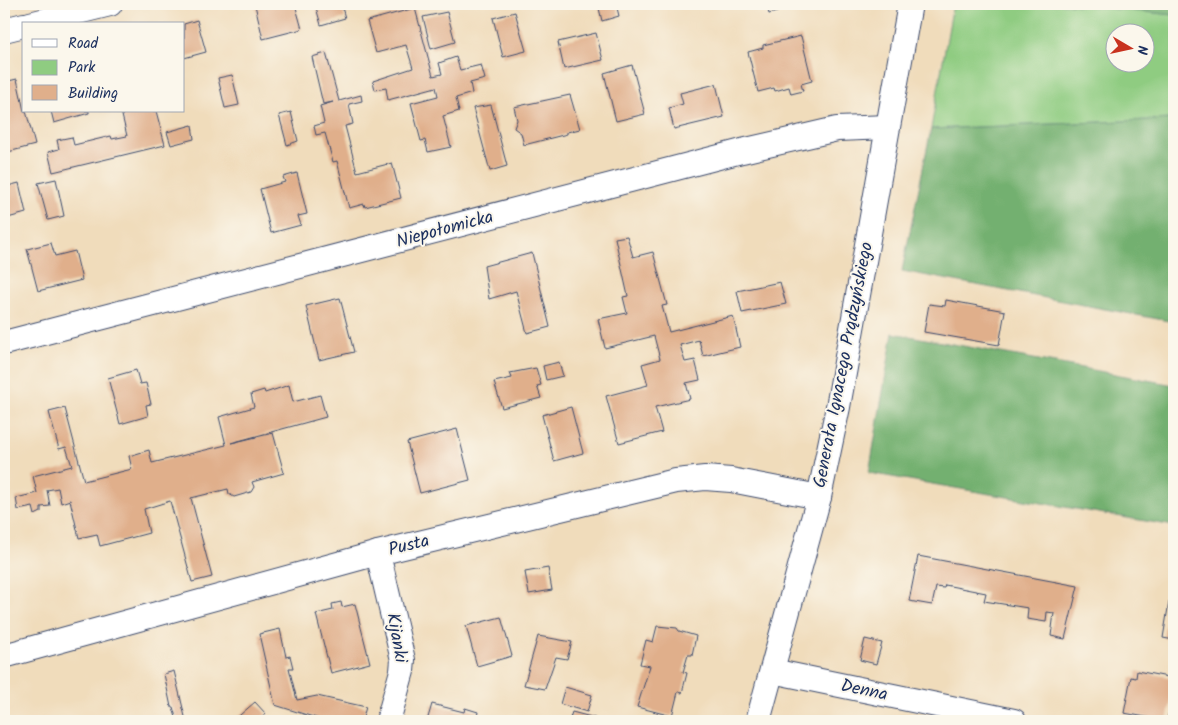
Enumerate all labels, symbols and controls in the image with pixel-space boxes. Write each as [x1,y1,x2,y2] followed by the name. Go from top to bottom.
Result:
[22,22,185,112] legend
[1106,22,1156,72] north arrow
[68,32,99,56] text: Road
[1130,44,1153,56] text: N
[68,56,96,80] text: Park
[68,82,118,106] text: Building
[393,203,497,257] street label: Niepołomicka
[806,240,882,490] street label: Generała Ignacego Prądzyńskiego
[385,527,433,565] street label: Pusta
[377,611,415,666] street label: Kijanki
[838,672,890,710] street label: Denna

